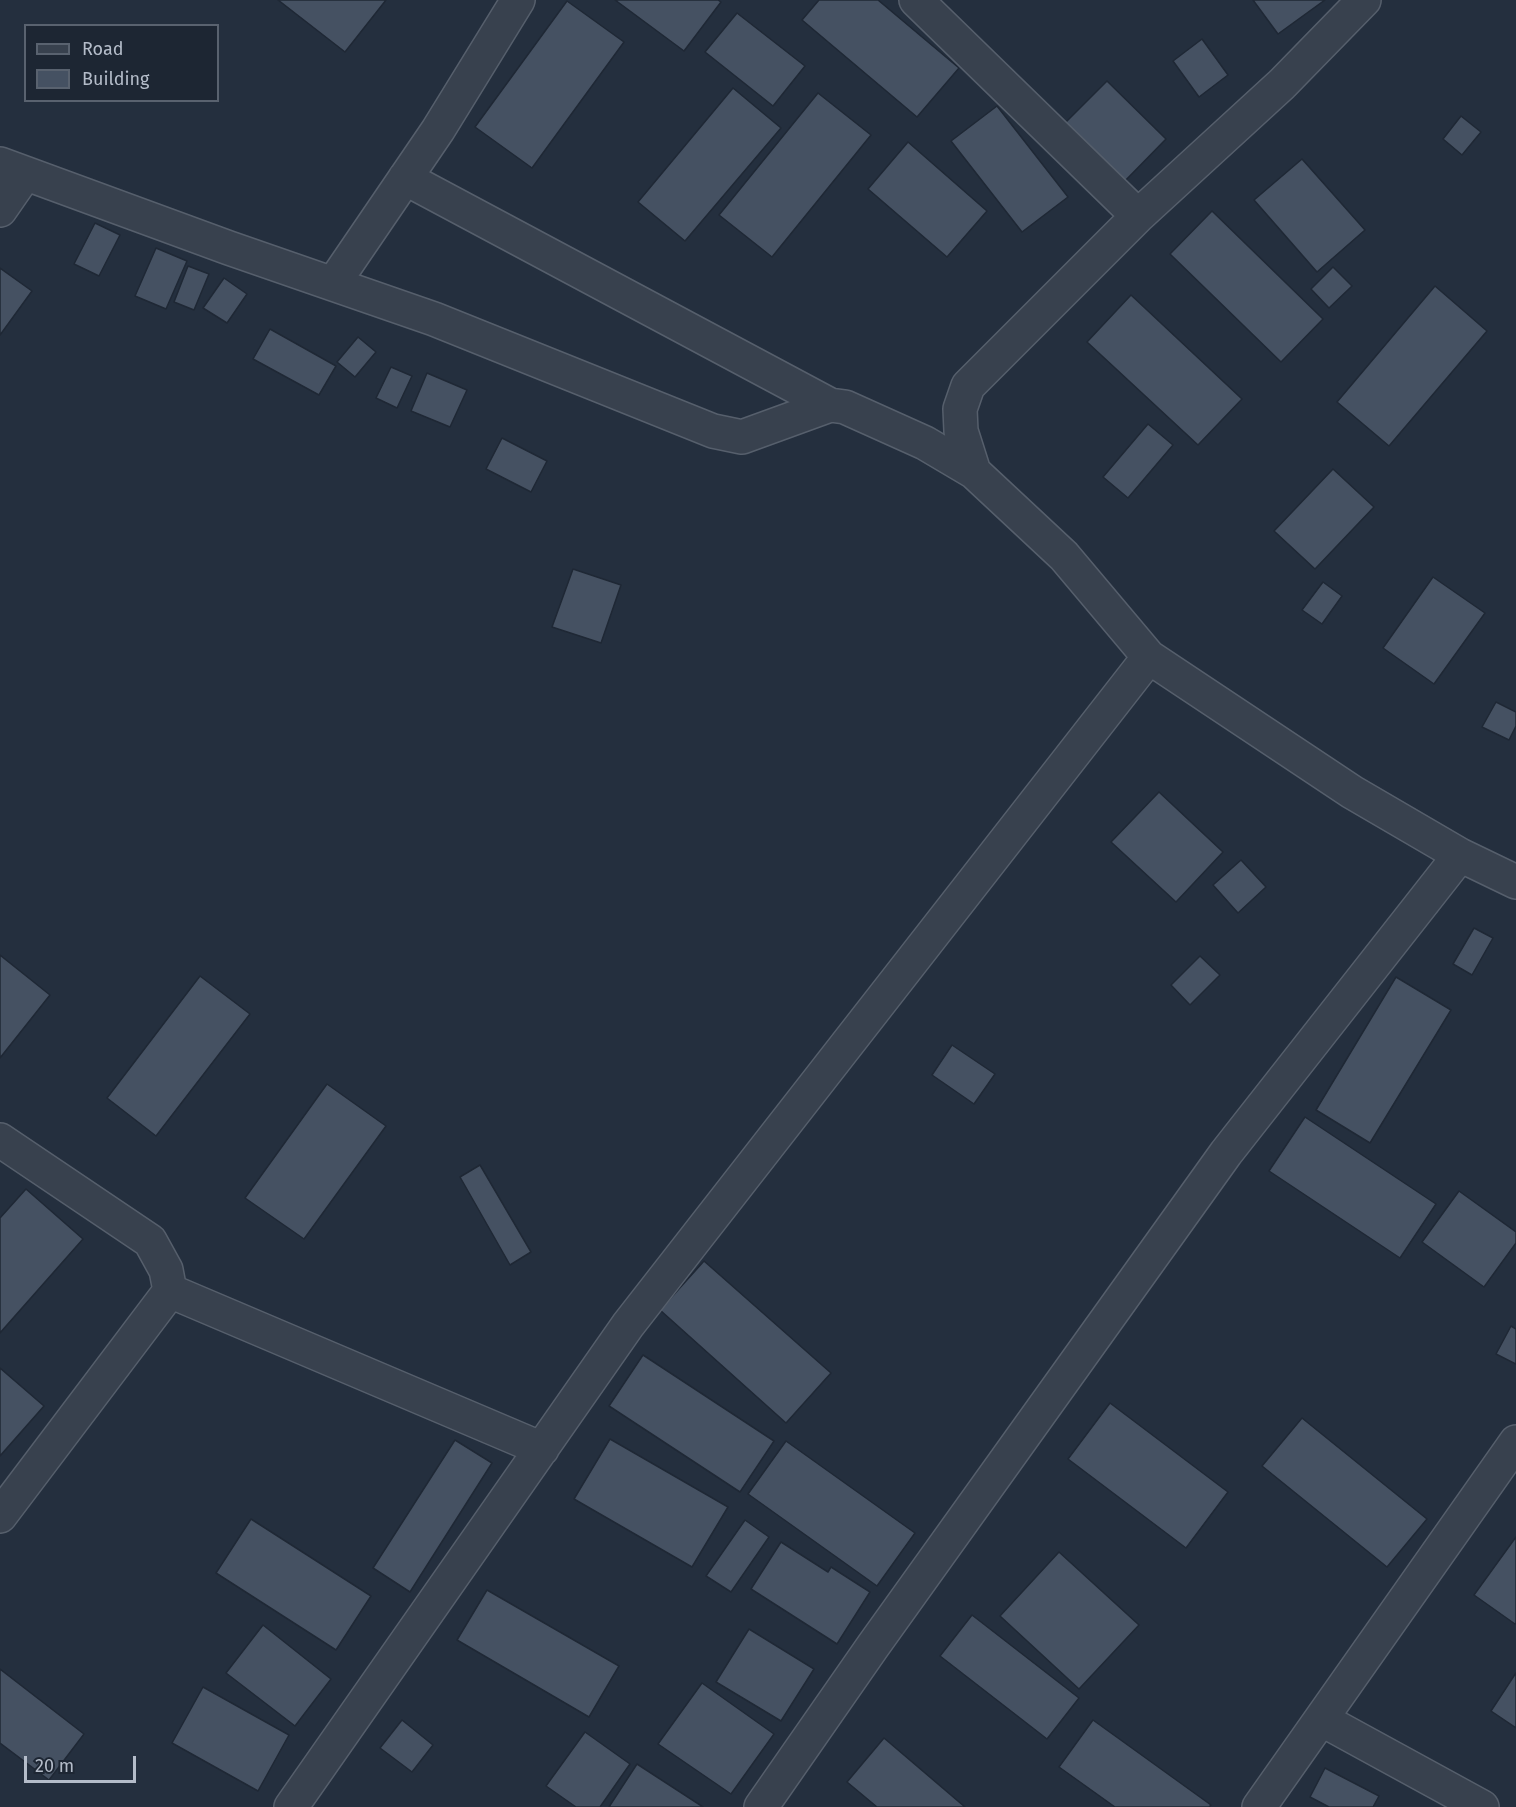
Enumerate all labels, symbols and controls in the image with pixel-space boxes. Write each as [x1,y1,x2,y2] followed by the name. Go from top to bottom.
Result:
[24,24,219,102] legend
[82,38,124,60] text: Road
[82,68,149,90] text: Building
[27,1744,140,1782] scale bar
[35,1755,74,1777] text: 20 m

